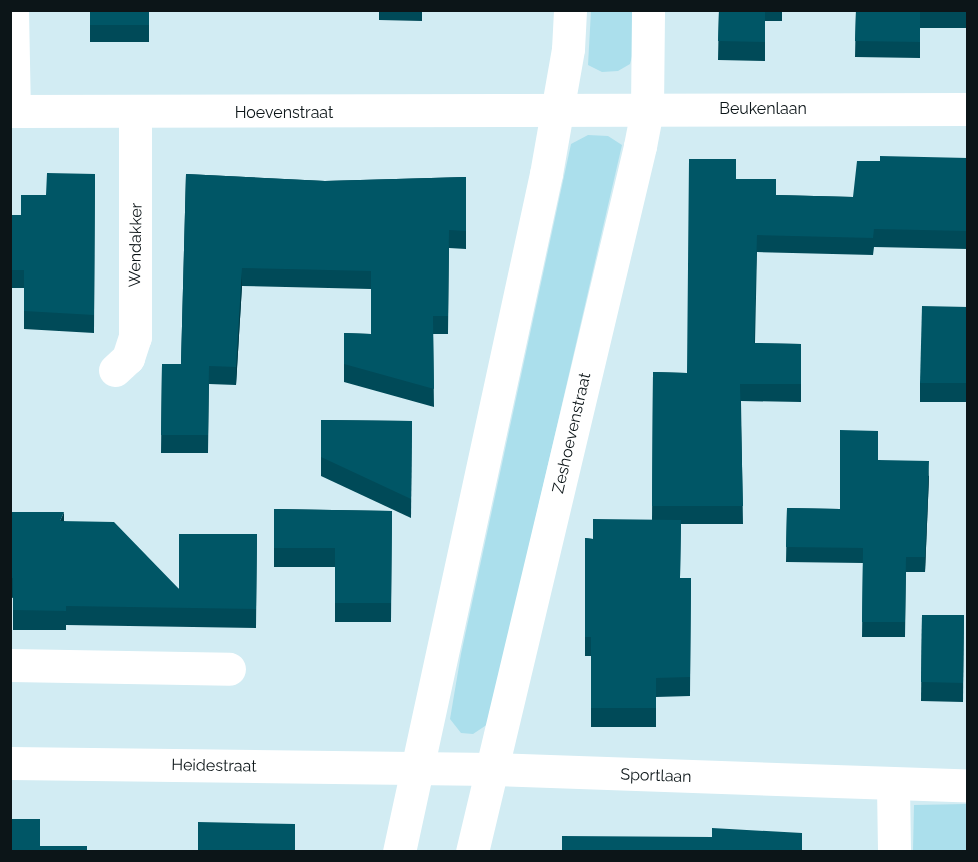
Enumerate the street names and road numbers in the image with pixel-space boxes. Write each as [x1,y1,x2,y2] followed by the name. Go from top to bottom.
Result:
[719,99,807,119] street label: Beukenlaan
[235,103,333,123] street label: Hoevenstraat
[126,203,146,287] street label: Wendakker
[549,371,595,495] street label: Zeshoevenstraat
[171,756,257,776] street label: Heidestraat
[620,765,692,787] street label: Sportlaan

